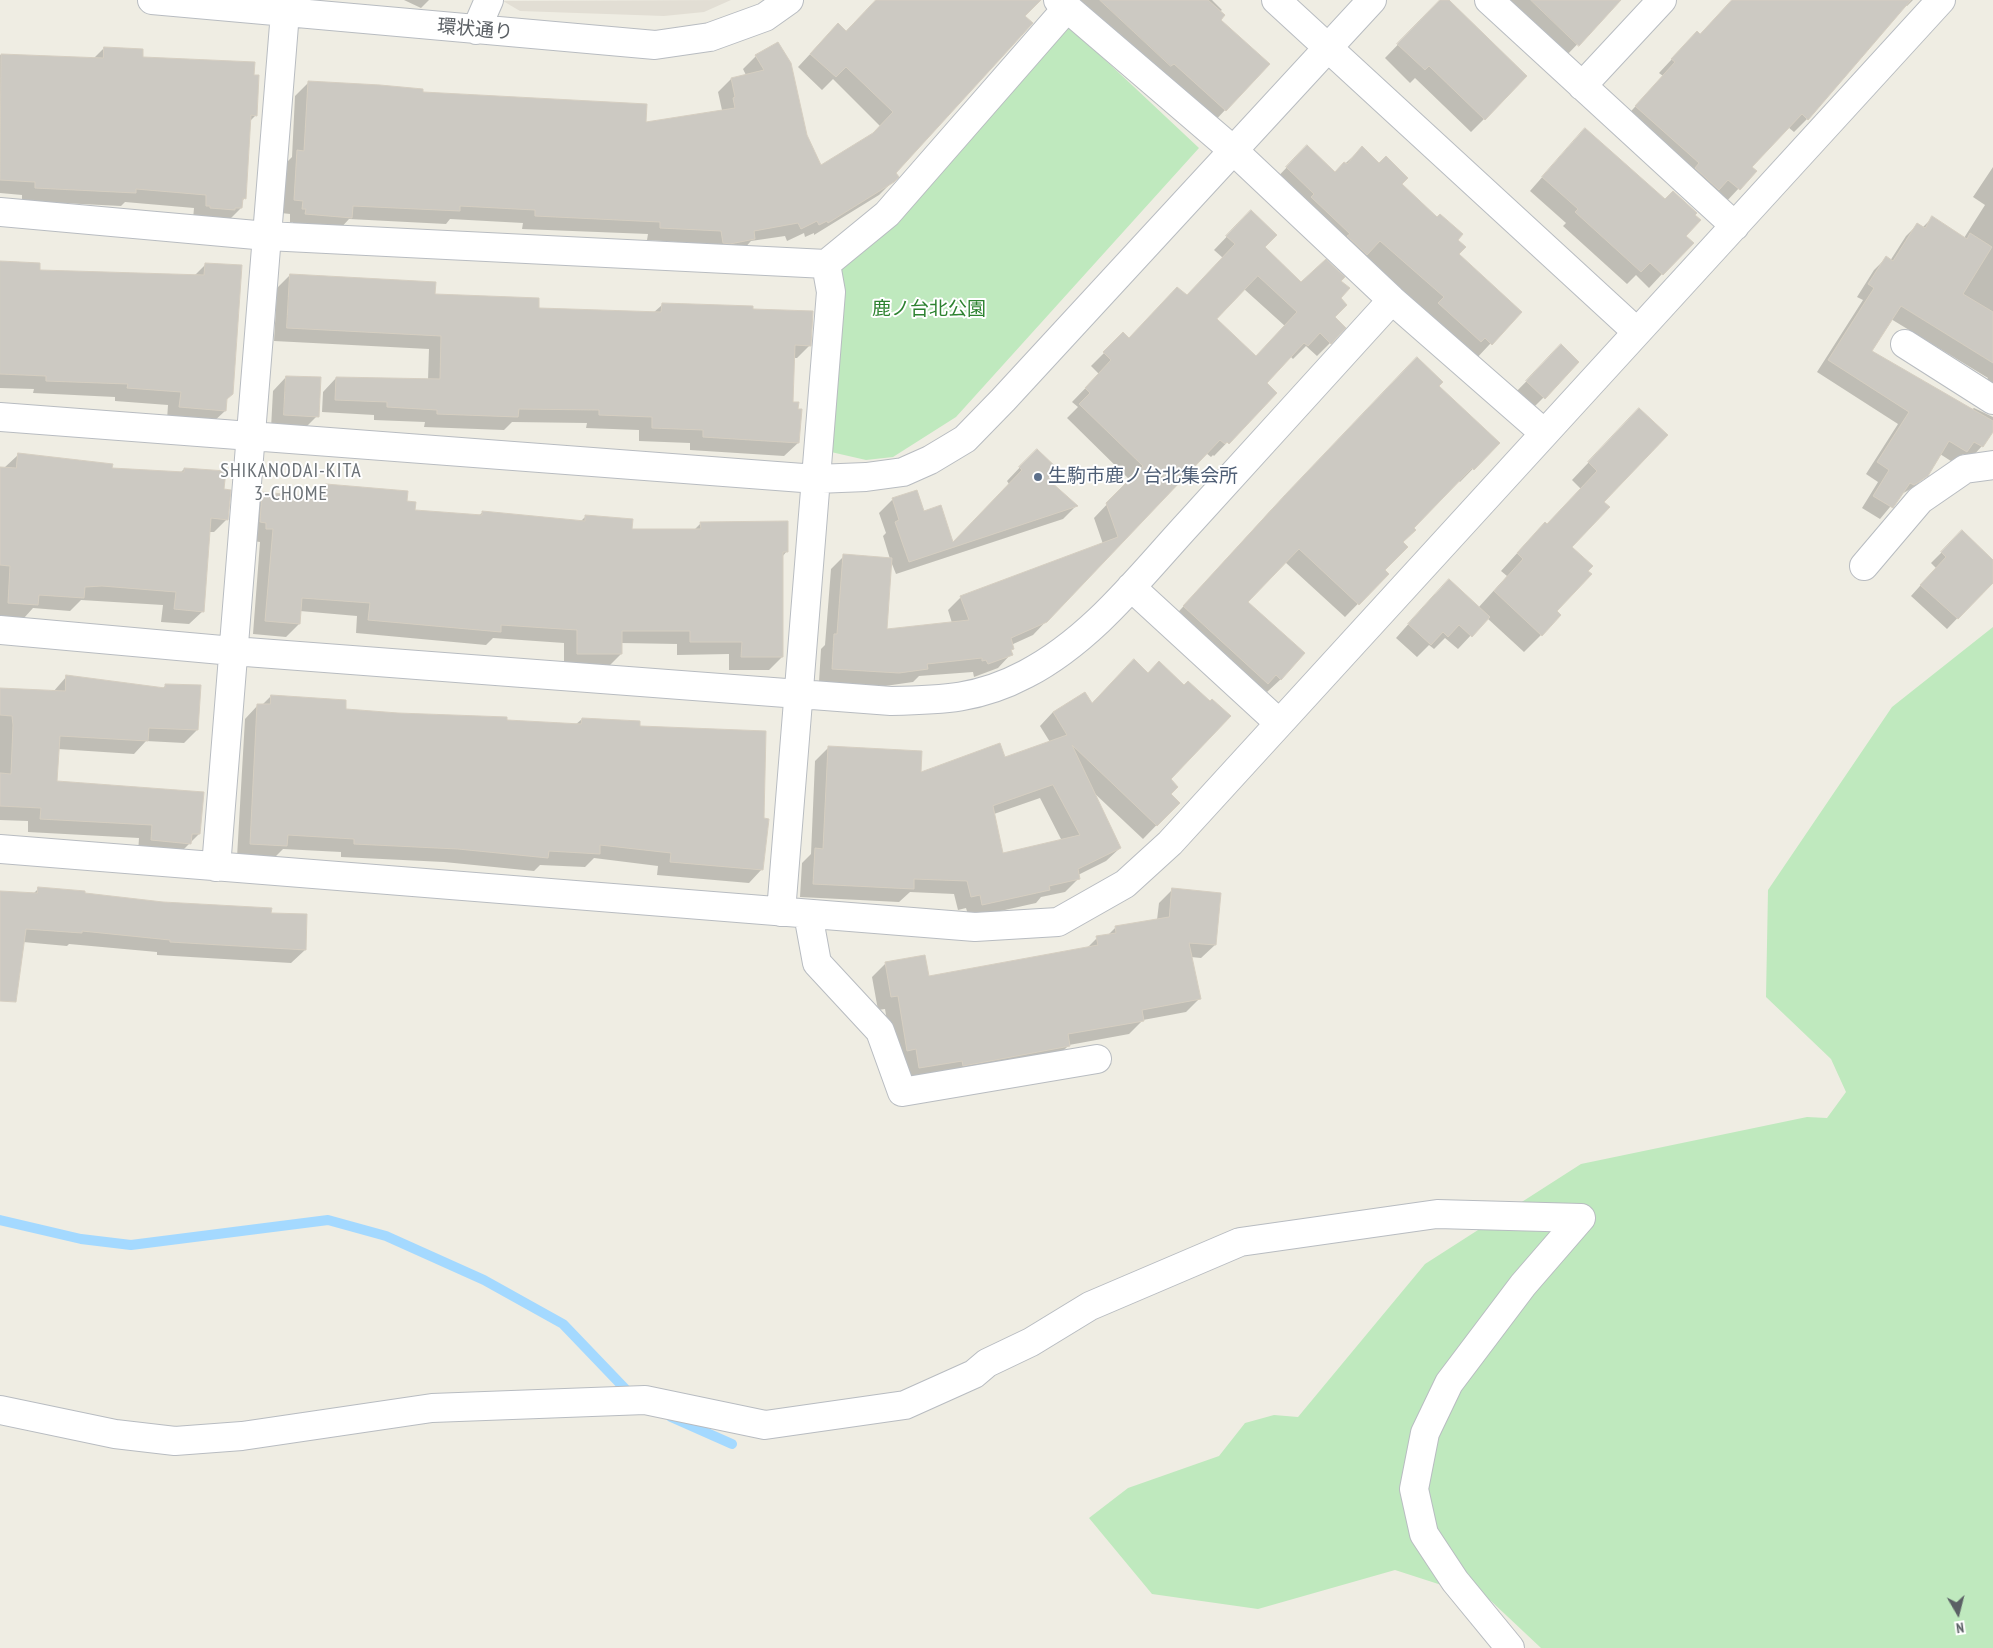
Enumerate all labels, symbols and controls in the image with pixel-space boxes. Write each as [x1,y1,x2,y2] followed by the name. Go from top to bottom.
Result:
[436,15,514,45] street label: 環状通り
[872,299,986,321] park label: 鹿ノ台北公園
[218,459,364,506] district label: SHIKANODAI-KITA 3-CHOME
[1048,466,1238,488] place label: 生駒市鹿ノ台北集会所
[1032,471,1044,483] marker: 生駒市鹿ノ台北集会所
[1933,1588,1983,1638] north arrow
[1955,1618,1965,1637] text: N

